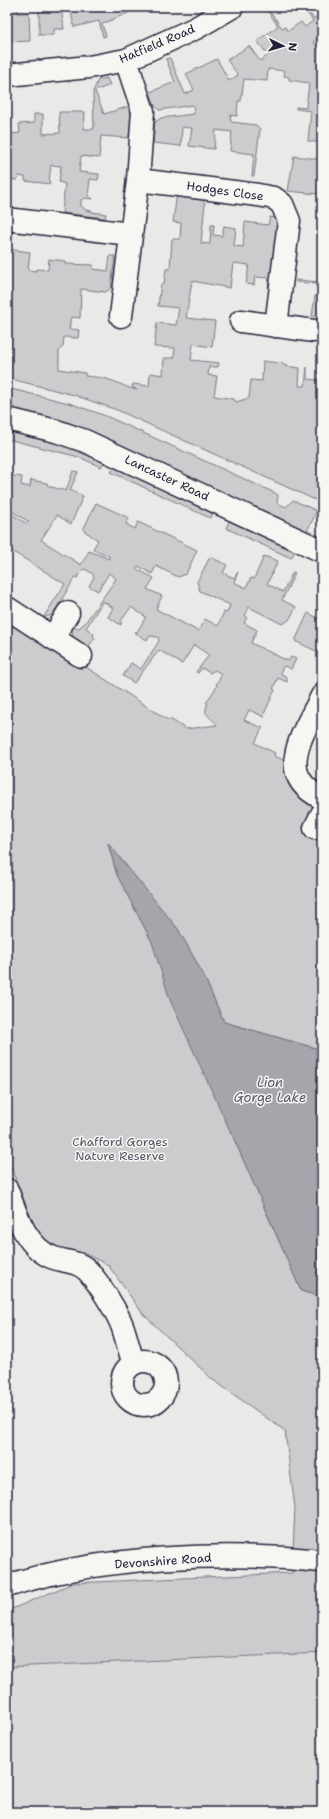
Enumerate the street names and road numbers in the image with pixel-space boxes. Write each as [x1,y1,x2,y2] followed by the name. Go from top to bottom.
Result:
[117,21,198,67] street label: Hatfield Road
[185,178,265,204] street label: Hodges Close
[122,451,212,505] street label: Lancaster Road
[114,1550,213,1572] street label: Devonshire Road

